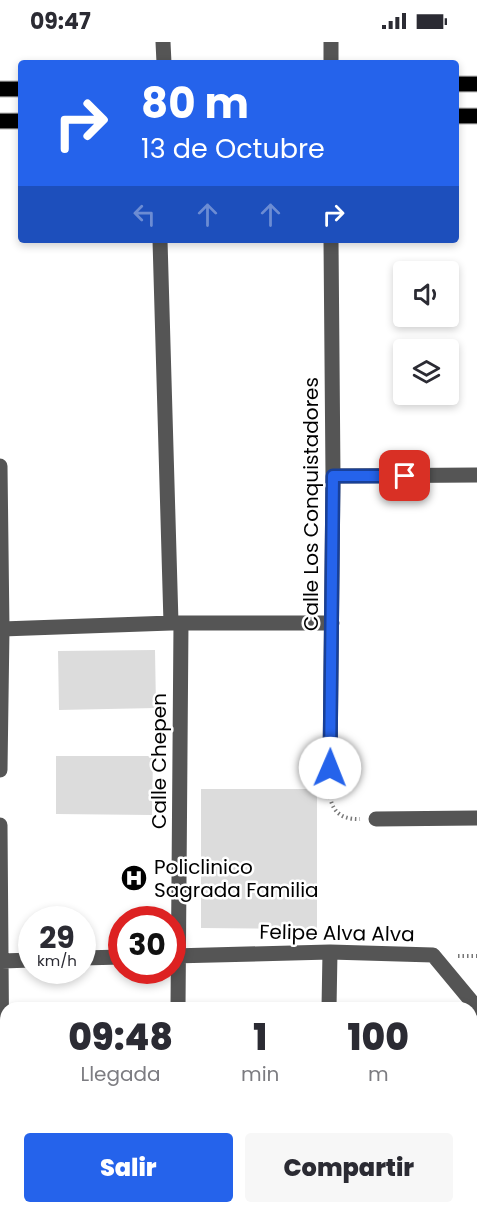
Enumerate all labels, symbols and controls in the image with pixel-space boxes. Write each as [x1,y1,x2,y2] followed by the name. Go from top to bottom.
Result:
[30,6,91,37] text: 09:47
[141,74,249,133] text: 80 m
[42,84,120,162] icon: right
[141,130,325,167] text: 13 de Octubre
[128,198,161,231] icon: left
[191,198,224,231] icon: ahead
[254,198,287,231] icon: ahead
[317,198,350,231] icon: right
[393,261,459,405] map controls
[393,261,459,327] button: sound
[393,339,459,405] button: layers
[297,377,325,631] street label: Calle Los Conquistadores
[379,450,430,501] pin
[388,459,421,492] icon: arrive
[145,693,173,829] street label: Calle Chepen
[298,736,362,800] position arrow
[154,853,319,904] place label: Policlinico Sagrada Familia
[119,863,149,893] hospital icon: Policlinico Sagrada Familia
[108,906,186,984] speed limit sign: 30
[39,916,75,959] text: 29
[259,918,415,948] street label: Felipe Alva Alva
[37,950,77,971] text: km/h
[68,1012,173,1063] text: 09:48
[253,1012,267,1063] text: 1
[348,1012,409,1063] text: 100
[81,1060,161,1088] text: Llegada
[241,1060,279,1088] text: min
[368,1060,389,1088] text: m
[24,1133,233,1202] button: Salir
[245,1133,453,1202] button: Compartir

